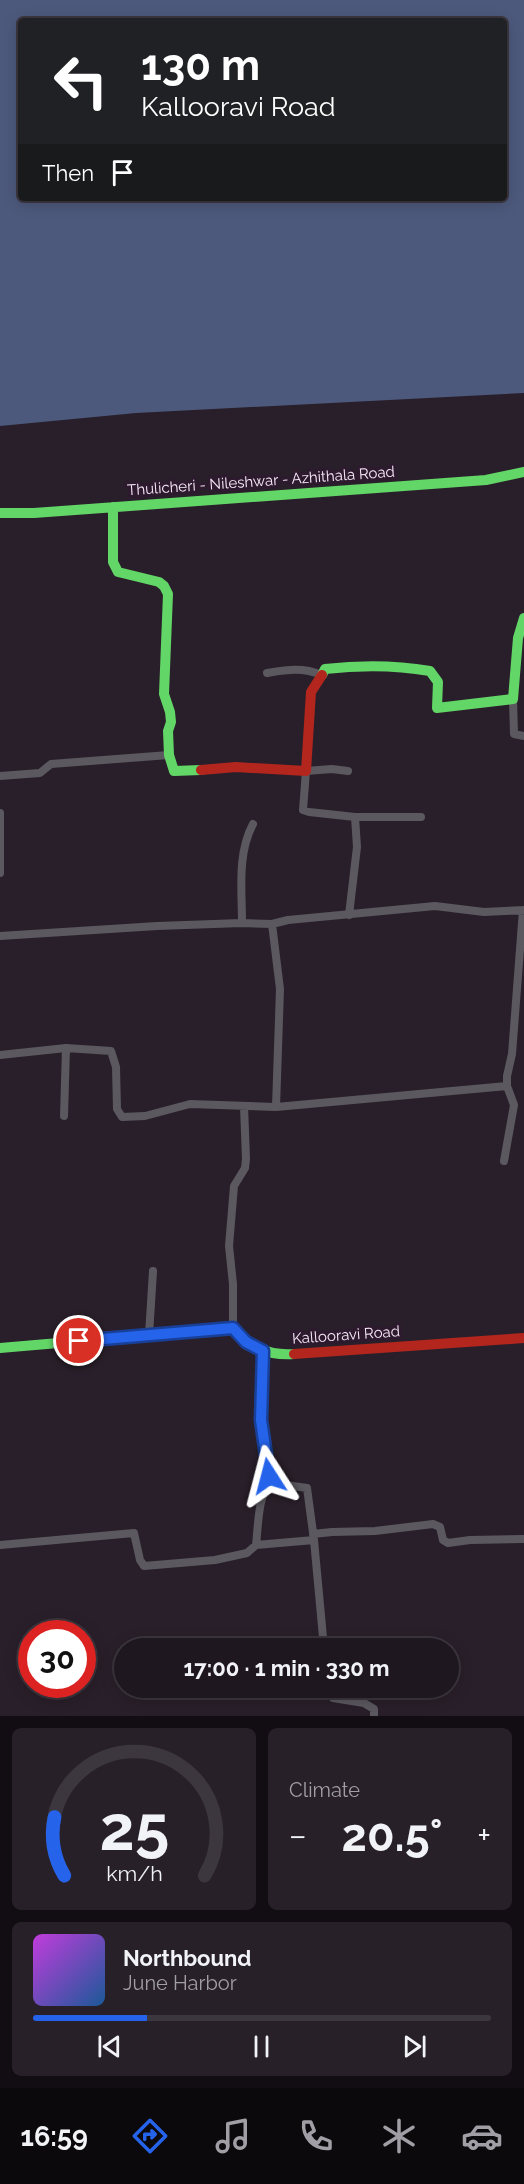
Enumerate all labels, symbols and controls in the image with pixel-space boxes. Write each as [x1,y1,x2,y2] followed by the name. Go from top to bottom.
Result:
[141,41,260,90] text: 130 m
[42,42,120,120] icon: left
[141,91,336,122] text: Kallooravi Road
[106,156,139,189] icon: arrive
[42,160,94,186] text: Then
[127,463,395,499] street label: Thulicheri - Nileshwar - Azhithala Road
[53,1315,104,1366] pin
[291,1322,401,1348] street label: Kallooravi Road
[62,1324,95,1357] icon: arrive
[237,1444,301,1508] position arrow
[18,1620,96,1698] speed limit sign: 30
[183,1655,390,1681] text: 17:00 · 1 min · 330 m
[289,1778,360,1802] text: Climate
[99,1791,169,1865] text: 25
[342,1809,442,1862] text: 20.5°
[289,1816,307,1855] text: −
[477,1816,491,1855] text: +
[106,1861,162,1886] text: km/h
[123,1945,252,1971] text: Northbound
[123,1971,237,1995] text: June Harbor
[93,2030,126,2063] icon: previous
[245,2030,278,2063] icon: pause
[398,2030,431,2063] icon: next
[129,2115,171,2157] icon: directions
[212,2115,254,2157] icon: music
[295,2115,337,2157] icon: phone
[378,2115,420,2157] icon: climate
[461,2115,503,2157] icon: car
[21,2121,88,2152] text: 16:59

